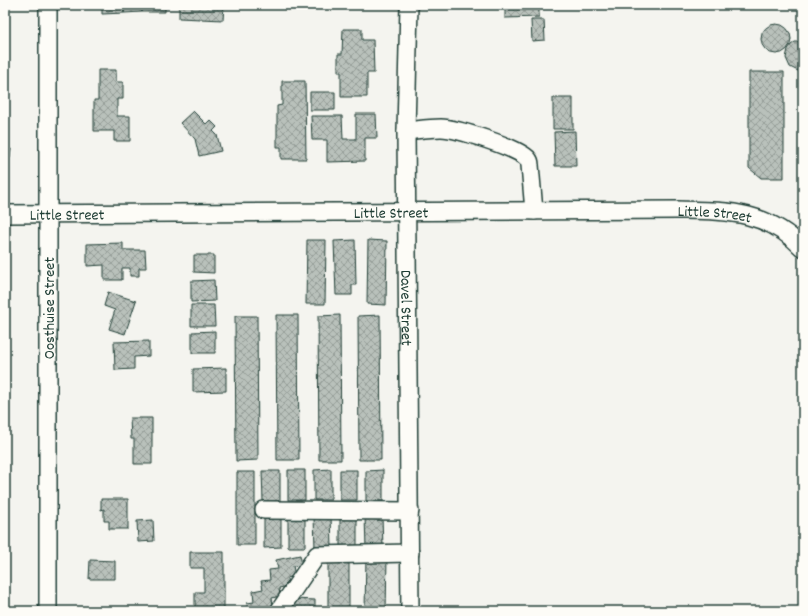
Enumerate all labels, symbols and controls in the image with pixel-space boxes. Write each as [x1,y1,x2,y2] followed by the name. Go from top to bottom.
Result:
[677,201,754,230] street label: Little Street
[354,202,429,226] street label: Little Street
[30,204,105,228] street label: Little Street
[39,257,62,359] street label: Oosthuise Street
[393,270,417,346] street label: Davel Street

